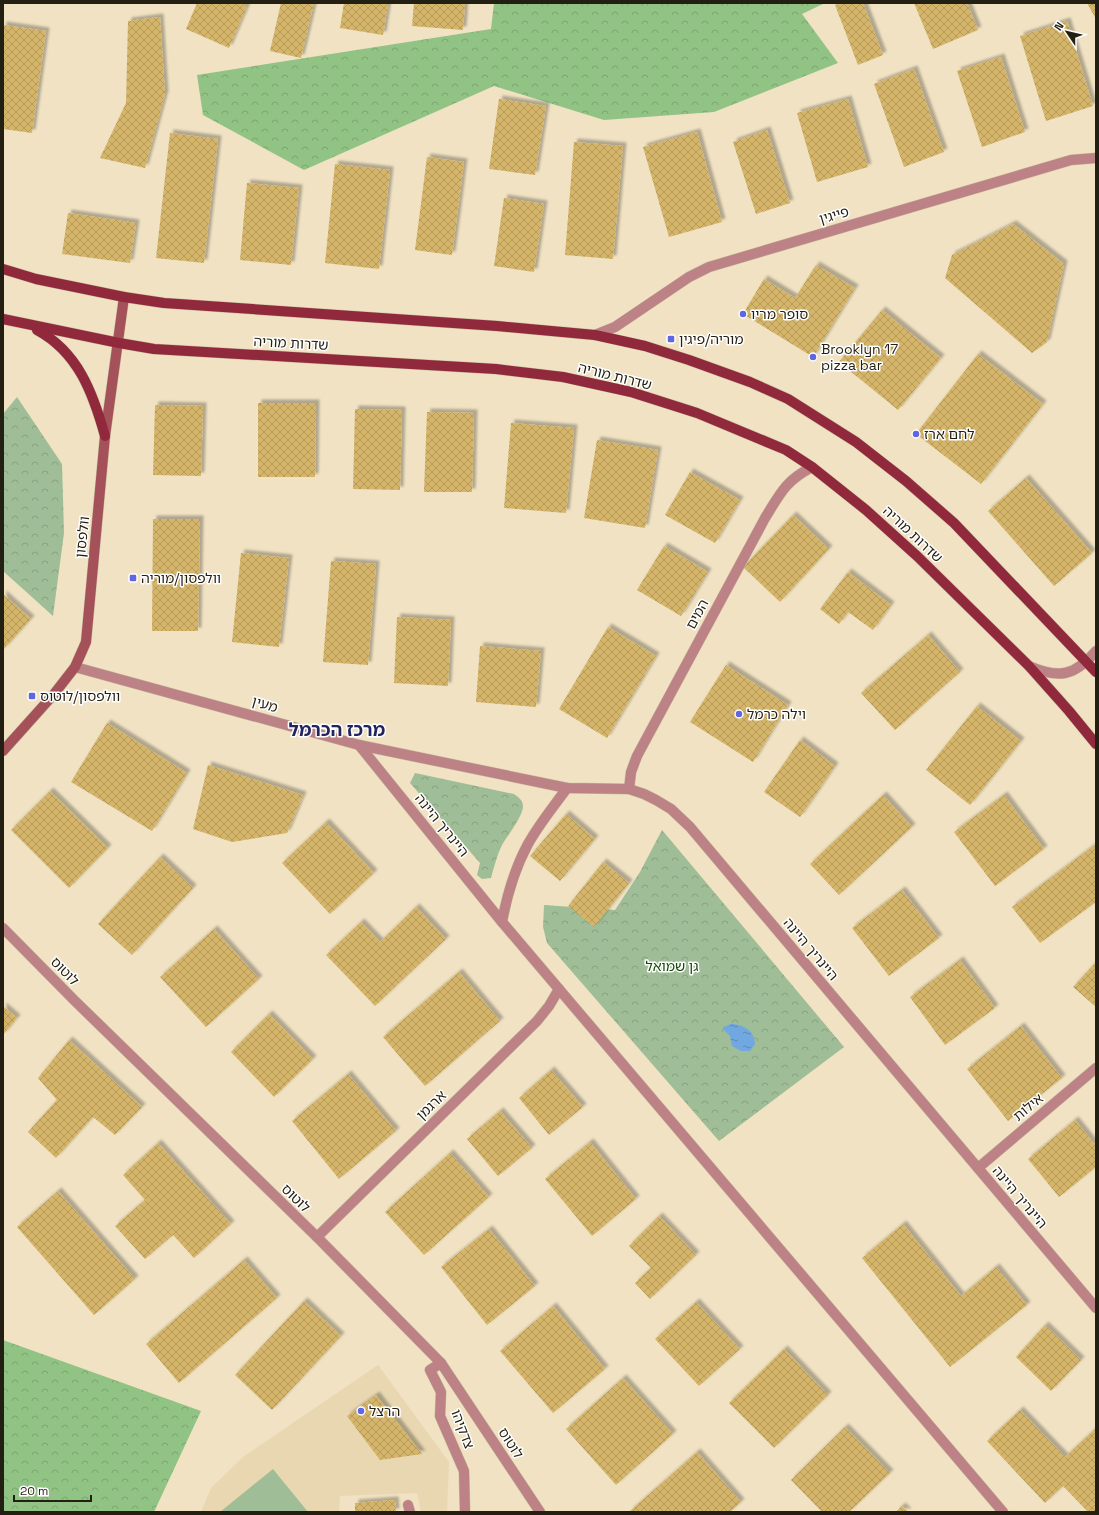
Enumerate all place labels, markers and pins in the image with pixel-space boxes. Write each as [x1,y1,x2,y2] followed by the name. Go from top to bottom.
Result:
[751,305,808,323] place label: סופר מריו
[738,309,748,319] marker: סופר מריו
[679,330,744,348] place label: מוריה/פיגין
[666,334,676,344] marker: מוריה/פיגין
[821,340,898,374] place label: Brooklyn 17 pizza bar
[808,352,818,362] marker: Brooklyn 17 pizza bar
[924,425,975,443] place label: לחם ארז
[911,429,921,439] marker: לחם ארז
[141,569,221,587] place label: וולפסון/מוריה
[128,573,138,583] marker: וולפסון/מוריה
[40,687,120,705] place label: וולפסון/לוטוס
[27,691,37,701] marker: וולפסון/לוטוס
[747,705,806,723] place label: וילה כרמל
[734,709,744,719] marker: וילה כרמל
[369,1402,400,1420] place label: הרצל
[356,1406,366,1416] marker: הרצל

